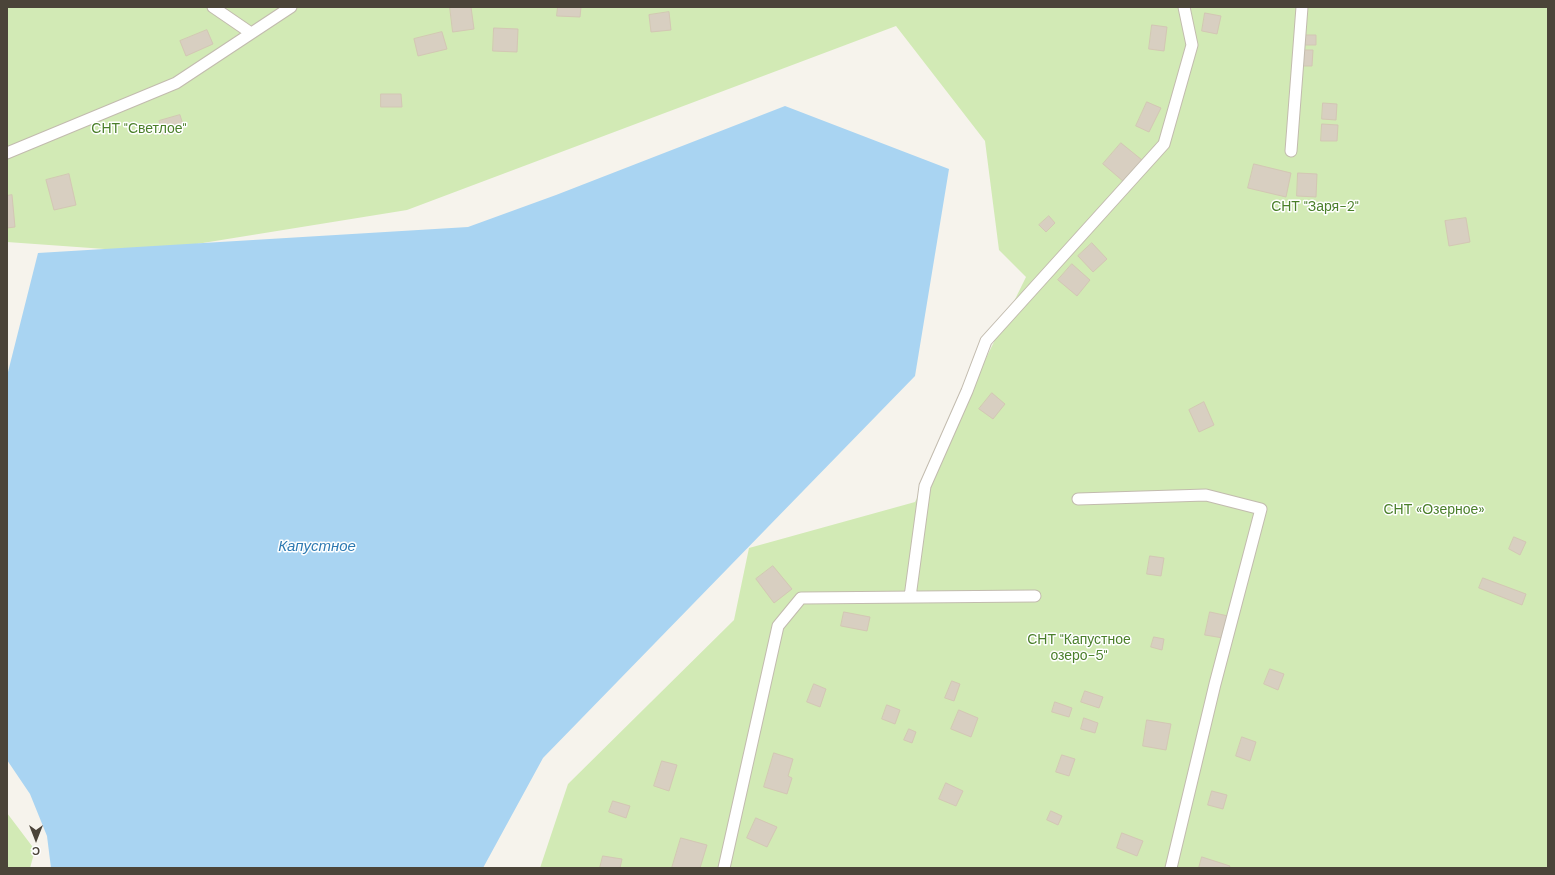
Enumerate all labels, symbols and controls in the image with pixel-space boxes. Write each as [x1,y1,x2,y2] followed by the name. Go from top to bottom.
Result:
[91,121,187,137] park label: СНТ "Светлое"
[1271,199,1359,215] park label: СНТ "Заря-2"
[1383,502,1485,518] park label: СНТ «Озерное»
[278,538,356,556] water label: Капустное
[1027,632,1131,664] park label: СНТ "Капустное озеро-5"
[16,819,56,859] north arrow
[32,844,40,858] text: С

